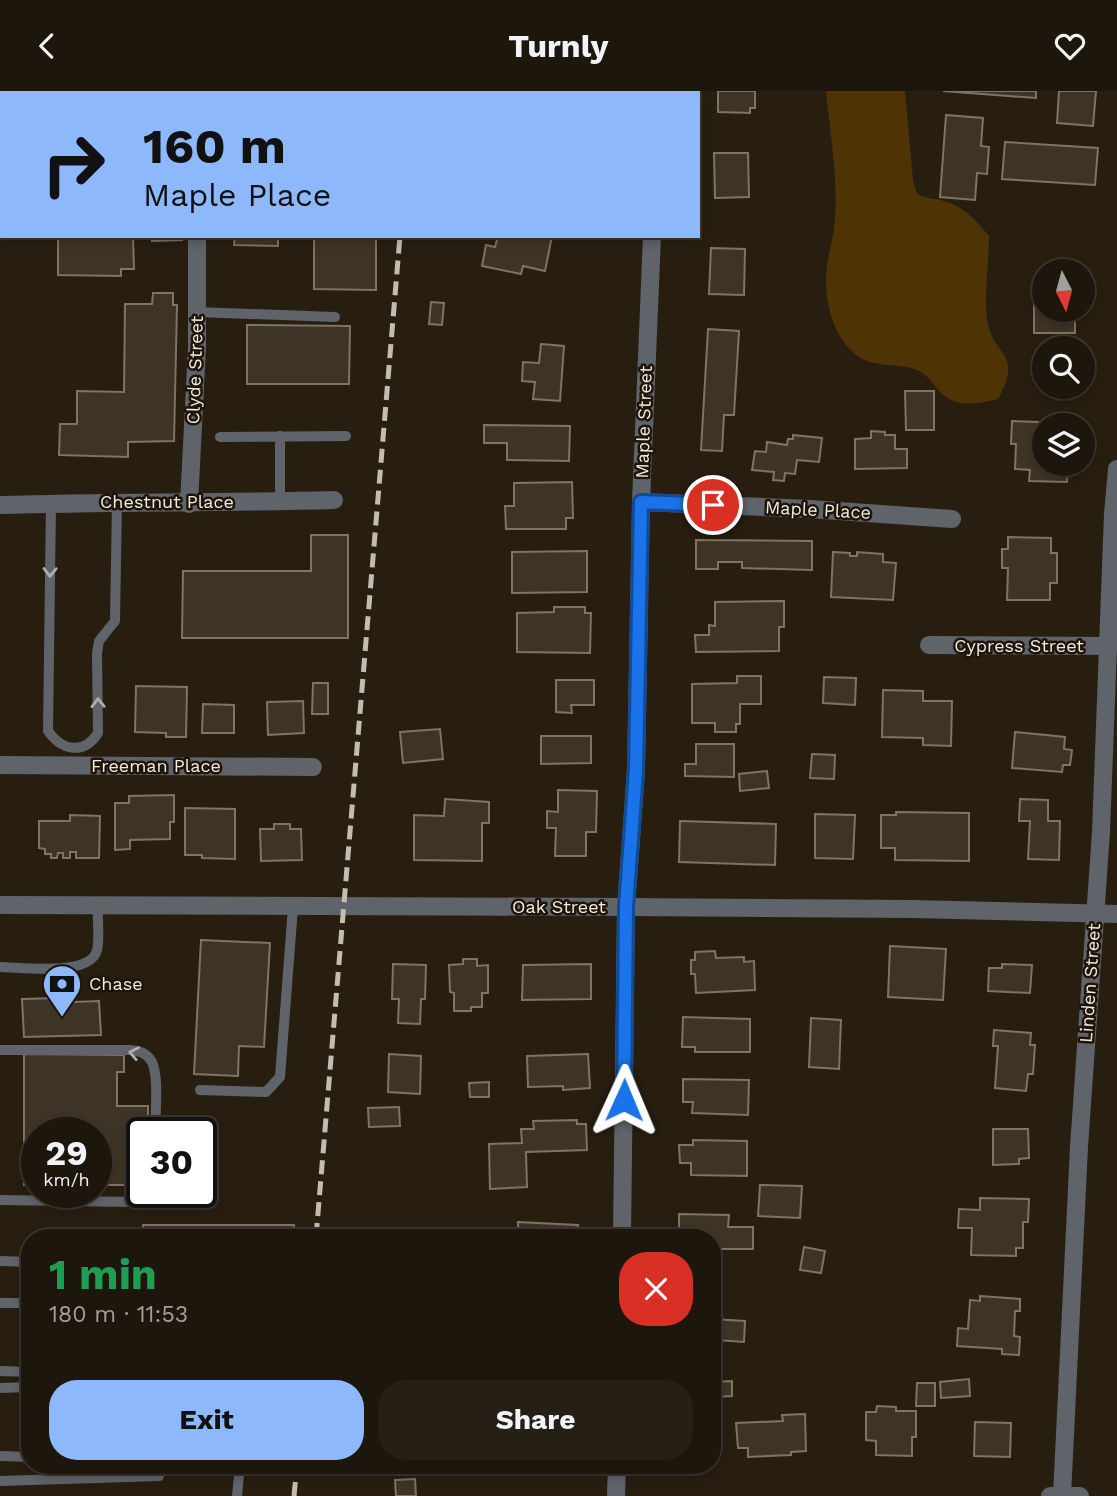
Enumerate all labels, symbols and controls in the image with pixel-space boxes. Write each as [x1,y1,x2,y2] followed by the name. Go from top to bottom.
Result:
[28,27,66,65] icon: back
[508,27,609,65] text: Turnly
[1051,27,1089,65] icon: heart
[143,117,286,175] text: 160 m
[28,119,119,210] icon: right
[143,176,331,214] text: Maple Place
[1032,259,1096,322] north arrow
[1032,259,1095,476] map controls
[182,315,207,425] street label: Clyde Street
[1032,336,1095,399] button: search
[631,365,656,479] street label: Maple Street
[1032,413,1095,476] button: layers
[683,475,743,535] pin
[694,486,732,524] icon: arrive
[100,491,234,512] street label: Chestnut Place
[765,496,871,523] street label: Maple Place
[42,567,58,577] one-way arrow
[954,635,1084,656] street label: Cypress Street
[90,697,106,708] one-way arrow
[91,755,221,776] street label: Freeman Place
[512,896,606,917] street label: Oak Street
[1075,922,1104,1043] street label: Linden Street
[41,963,83,1018] bank icon: Chase
[89,973,143,994] place label: Chase
[128,1046,140,1061] one-way arrow
[587,1063,661,1137] position arrow
[126,1117,217,1208] speed limit sign: 30
[45,1132,88,1174] text: 29
[43,1169,90,1190] text: km/h
[49,1250,157,1299] text: 1 min
[619,1252,693,1326] button: close
[49,1301,188,1328] text: 180 m · 11:53
[49,1380,364,1460] button: Exit
[378,1380,693,1460] button: Share

